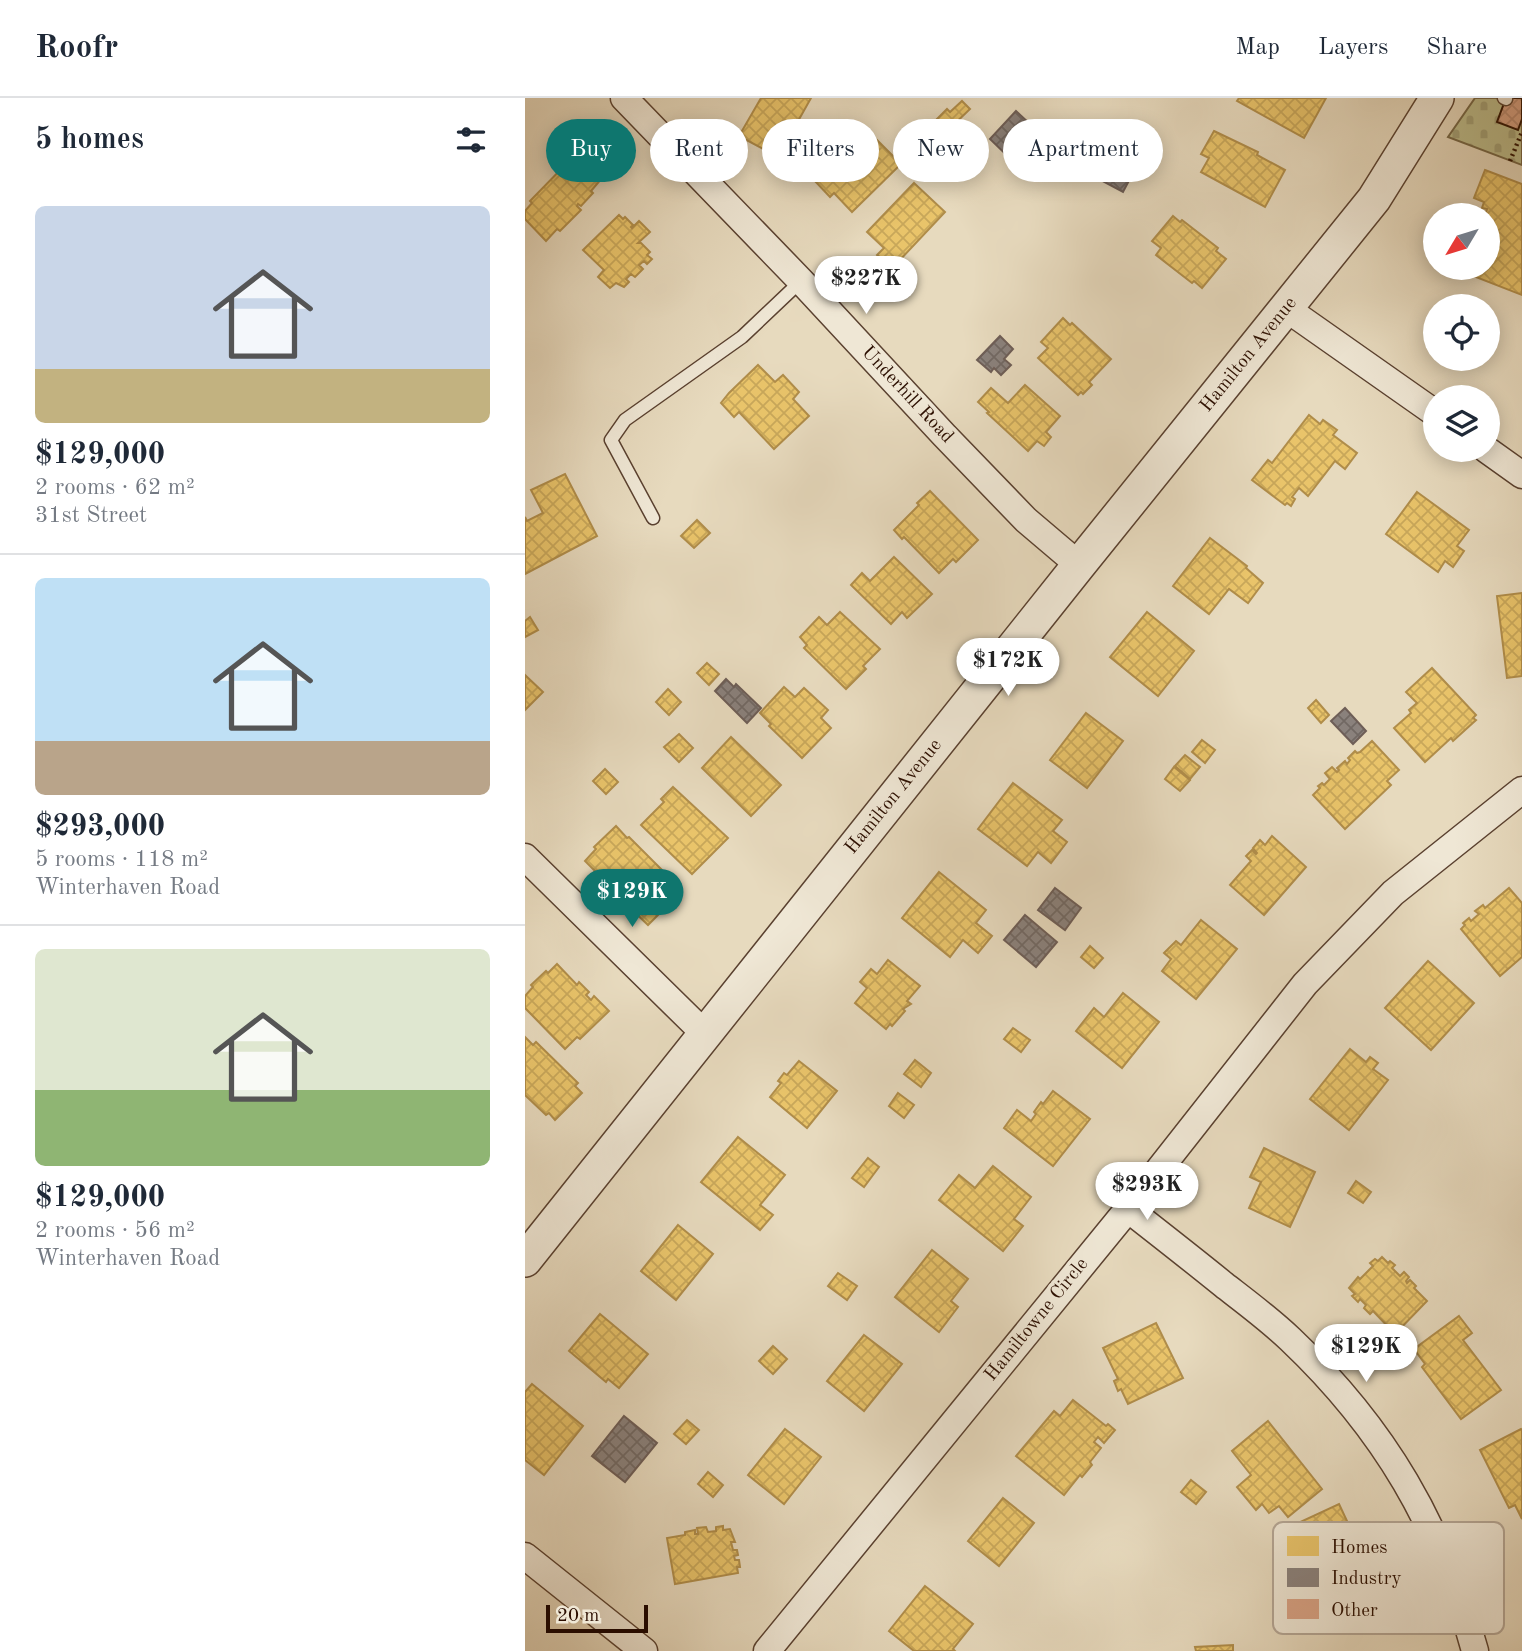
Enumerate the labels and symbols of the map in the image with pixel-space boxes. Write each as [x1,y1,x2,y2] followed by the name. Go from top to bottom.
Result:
[1423,203,1500,280] north arrow
[817,256,915,316] pin: $227K
[1197,294,1301,416] street label: Hamilton Avenue
[857,343,957,447] street label: Underhill Road
[959,638,1057,698] pin: $172K
[842,736,946,858] street label: Hamilton Avenue
[583,870,681,929] pin: $129K
[1098,1162,1196,1222] pin: $293K
[982,1255,1092,1385] street label: Hamiltowne Circle
[1317,1324,1415,1384] pin: $129K
[1273,1522,1504,1634] legend
[1331,1539,1387,1558] text: Homes
[1331,1570,1402,1589] text: Industry
[546,1602,647,1634] scale bar
[1331,1602,1378,1621] text: Other

